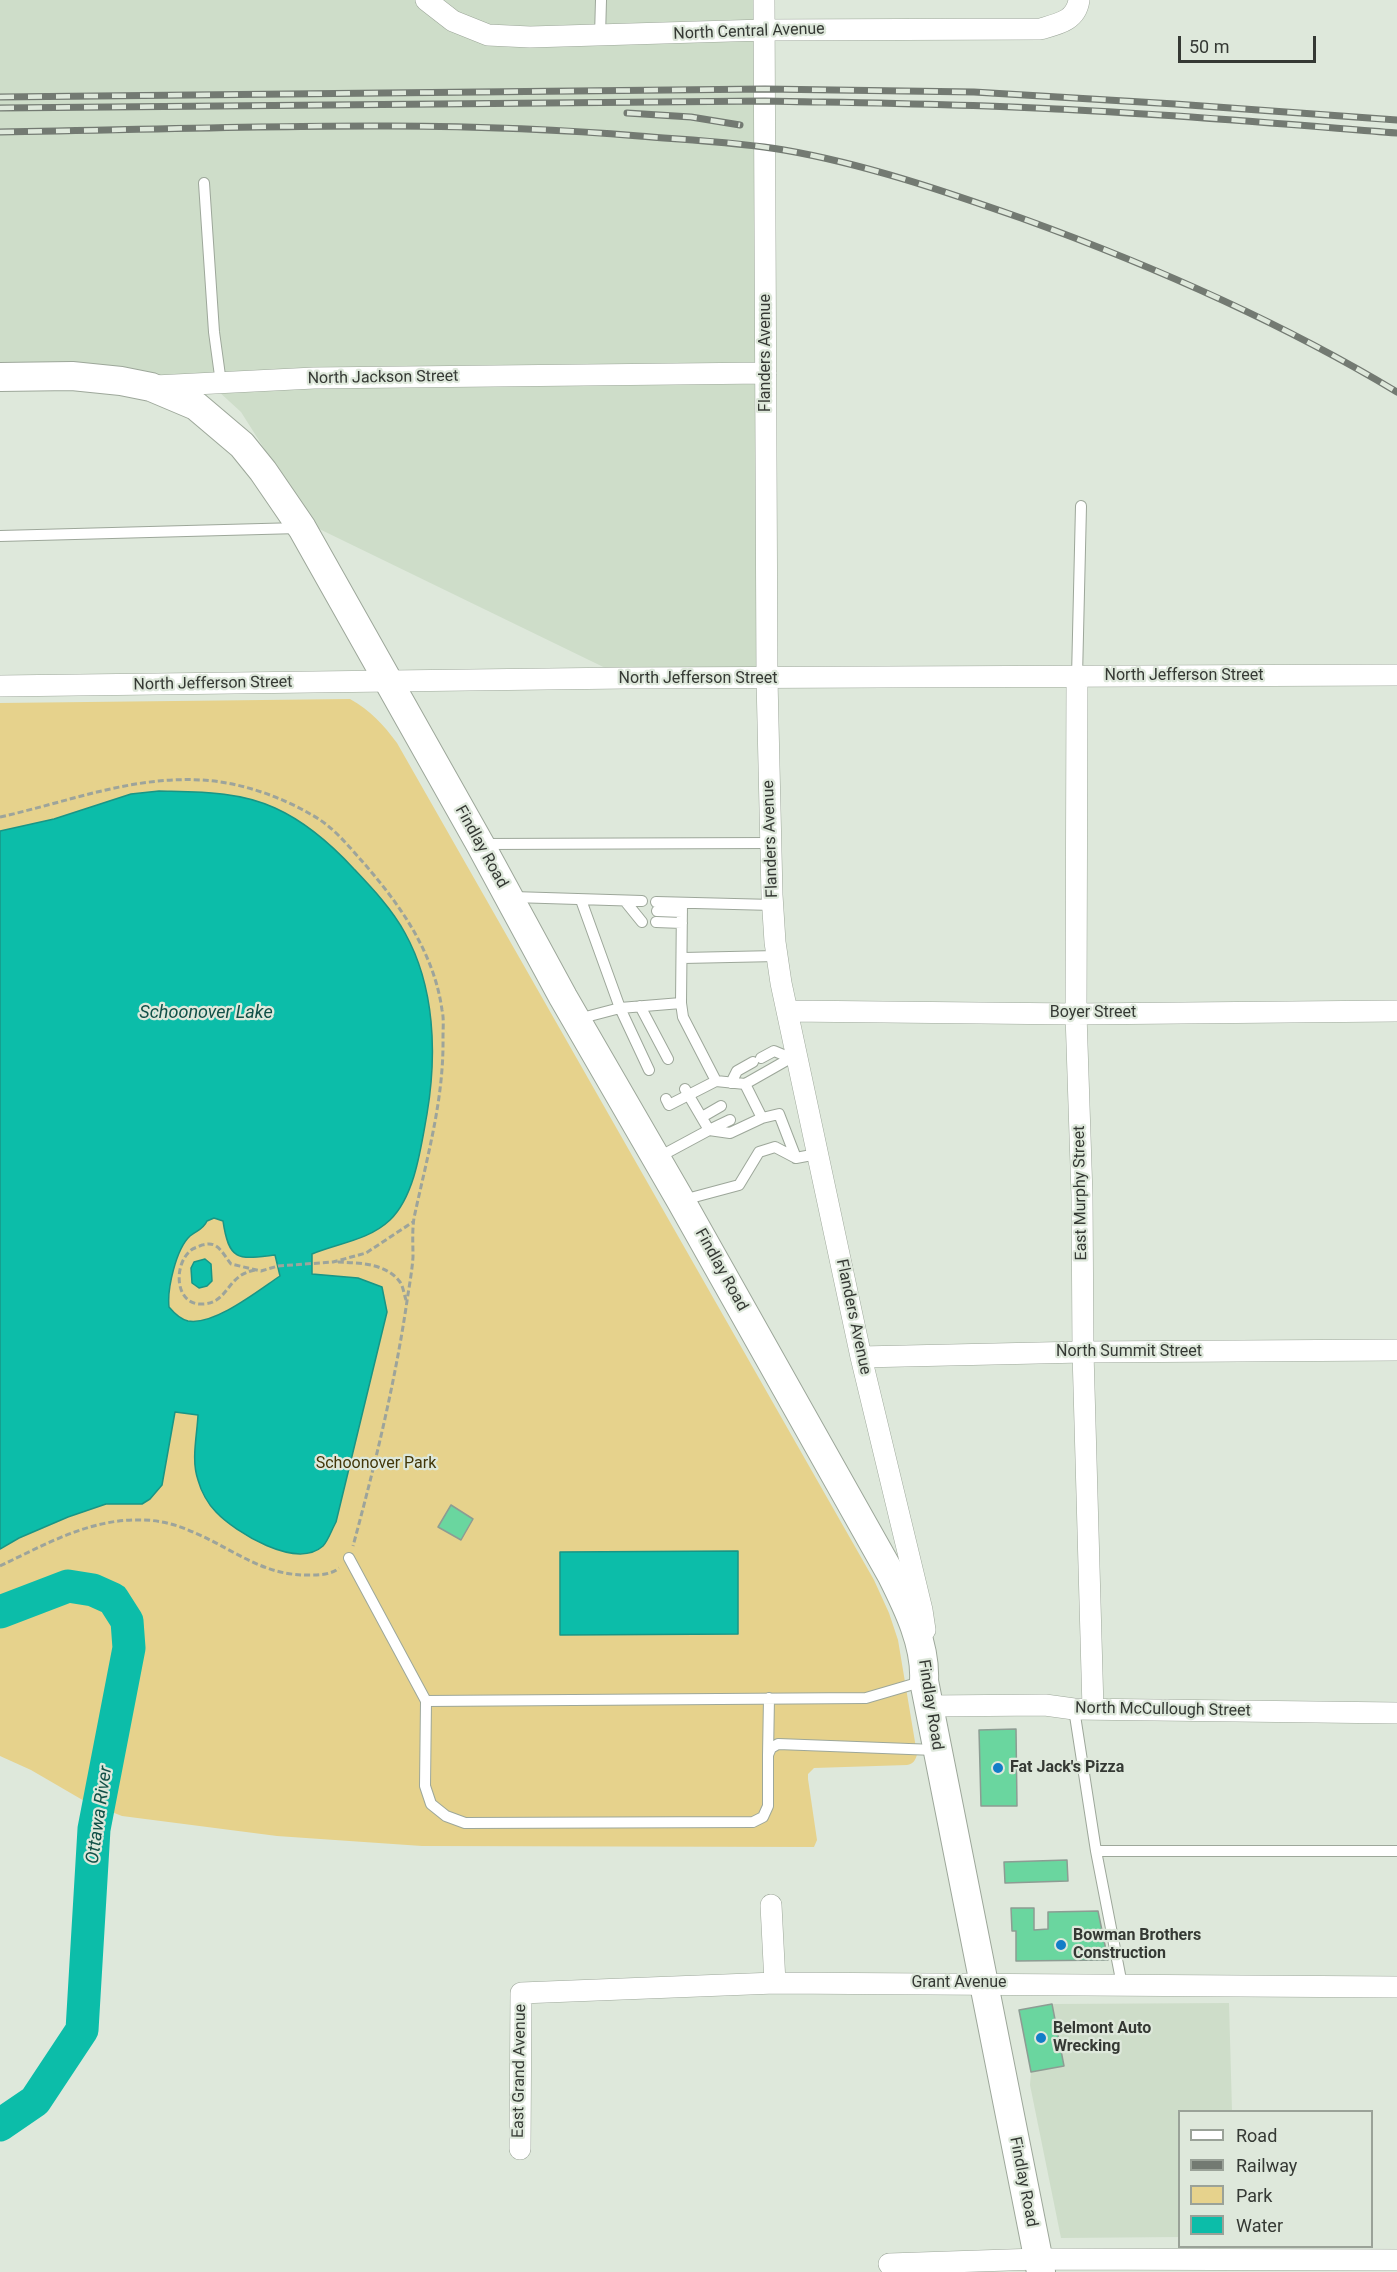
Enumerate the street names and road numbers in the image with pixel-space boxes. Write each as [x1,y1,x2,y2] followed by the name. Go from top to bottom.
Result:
[673,20,825,44] street label: North Central Avenue
[756,294,776,412] street label: Flanders Avenue
[307,367,459,389] street label: North Jackson Street
[1105,666,1263,686] street label: North Jefferson Street
[619,669,777,689] street label: North Jefferson Street
[133,673,293,695] street label: North Jefferson Street
[759,780,783,898] street label: Flanders Avenue
[450,802,512,892] street label: Findlay Road
[1050,1003,1136,1023] street label: Boyer Street
[1070,1125,1092,1261] street label: East Murphy Street
[690,1225,752,1315] street label: Findlay Road
[831,1257,875,1377] street label: Flanders Avenue
[1056,1342,1202,1362] street label: North Summit Street
[913,1658,947,1752] street label: Findlay Road
[1075,1699,1251,1721] street label: North McCullough Street
[911,1973,1007,1993] street label: Grant Avenue
[509,2004,531,2138] street label: East Grand Avenue
[1005,2135,1041,2229] street label: Findlay Road

